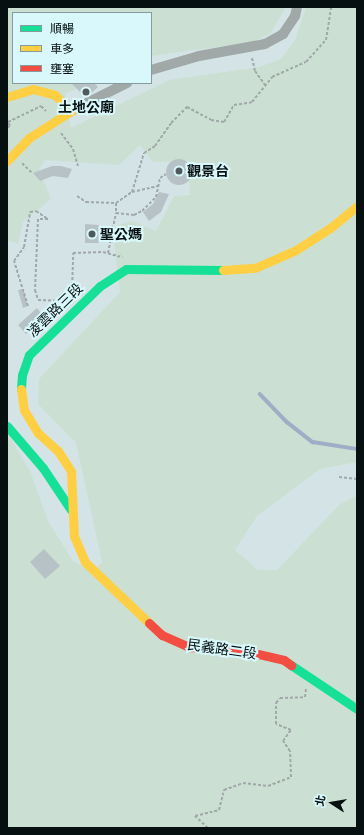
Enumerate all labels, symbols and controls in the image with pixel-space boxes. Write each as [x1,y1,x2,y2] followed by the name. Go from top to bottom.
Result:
[12,12,152,84] legend
[50,20,74,37] text: 順暢
[50,40,74,57] text: 車多
[50,60,74,77] text: 壅塞
[81,87,91,97] marker: 土地公廟
[58,99,114,115] place label: 土地公廟
[187,163,229,179] place label: 觀景台
[174,166,184,176] marker: 觀景台
[100,226,142,242] place label: 聖公媽
[87,229,97,239] marker: 聖公媽
[24,280,86,340] street label: 凌雲路三段
[186,636,258,662] street label: 民義路二段
[312,783,352,823] north arrow
[311,793,328,807] text: 北

